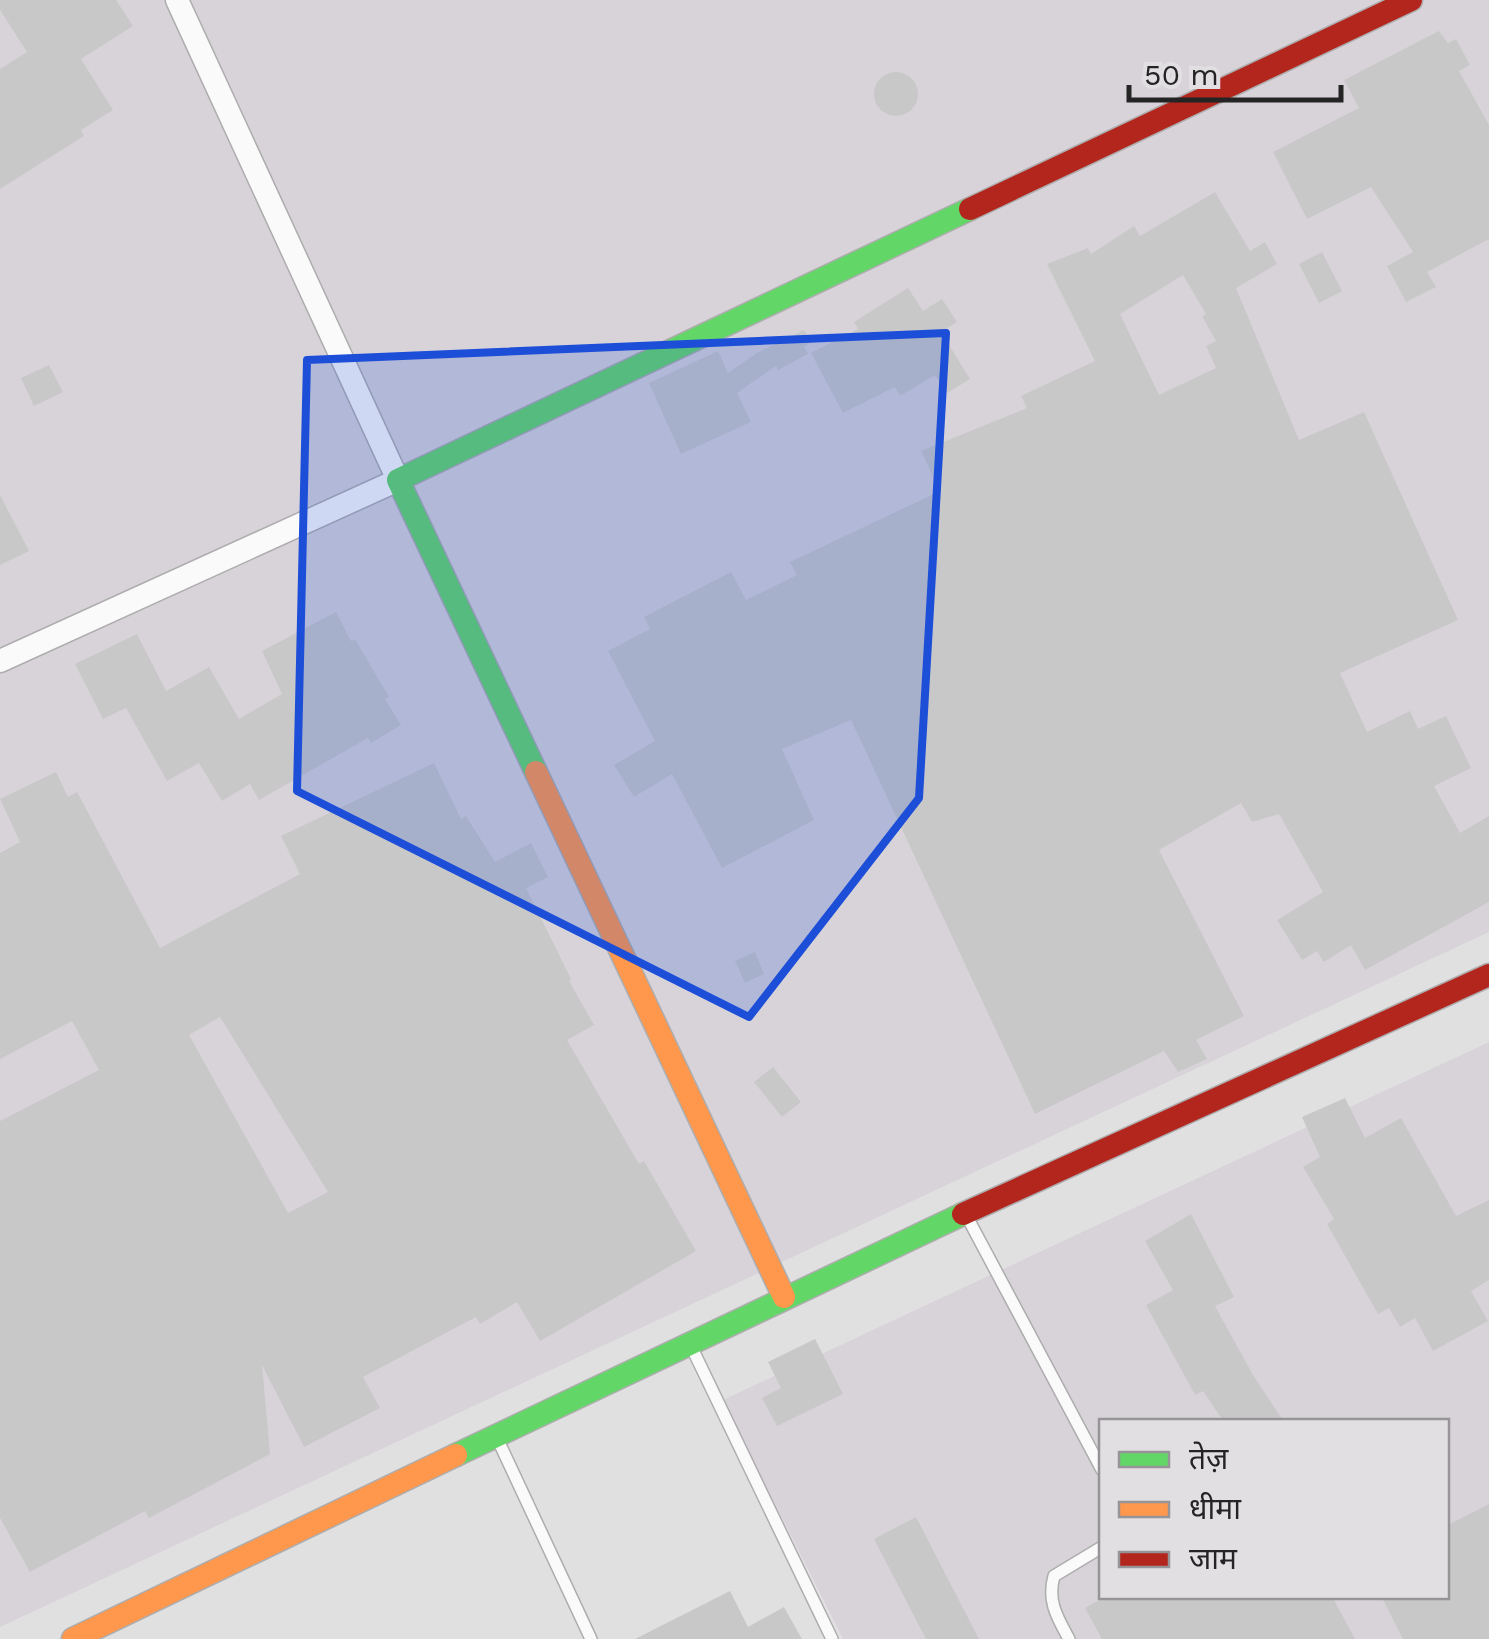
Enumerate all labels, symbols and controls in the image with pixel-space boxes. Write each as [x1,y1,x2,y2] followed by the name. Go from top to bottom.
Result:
[1129,40,1342,102] scale bar
[1144,57,1219,92] text: 50 m
[1099,1419,1449,1599] legend
[1189,1441,1229,1476] text: तेज़
[1189,1491,1242,1526] text: धीमा
[1189,1541,1238,1576] text: जाम

